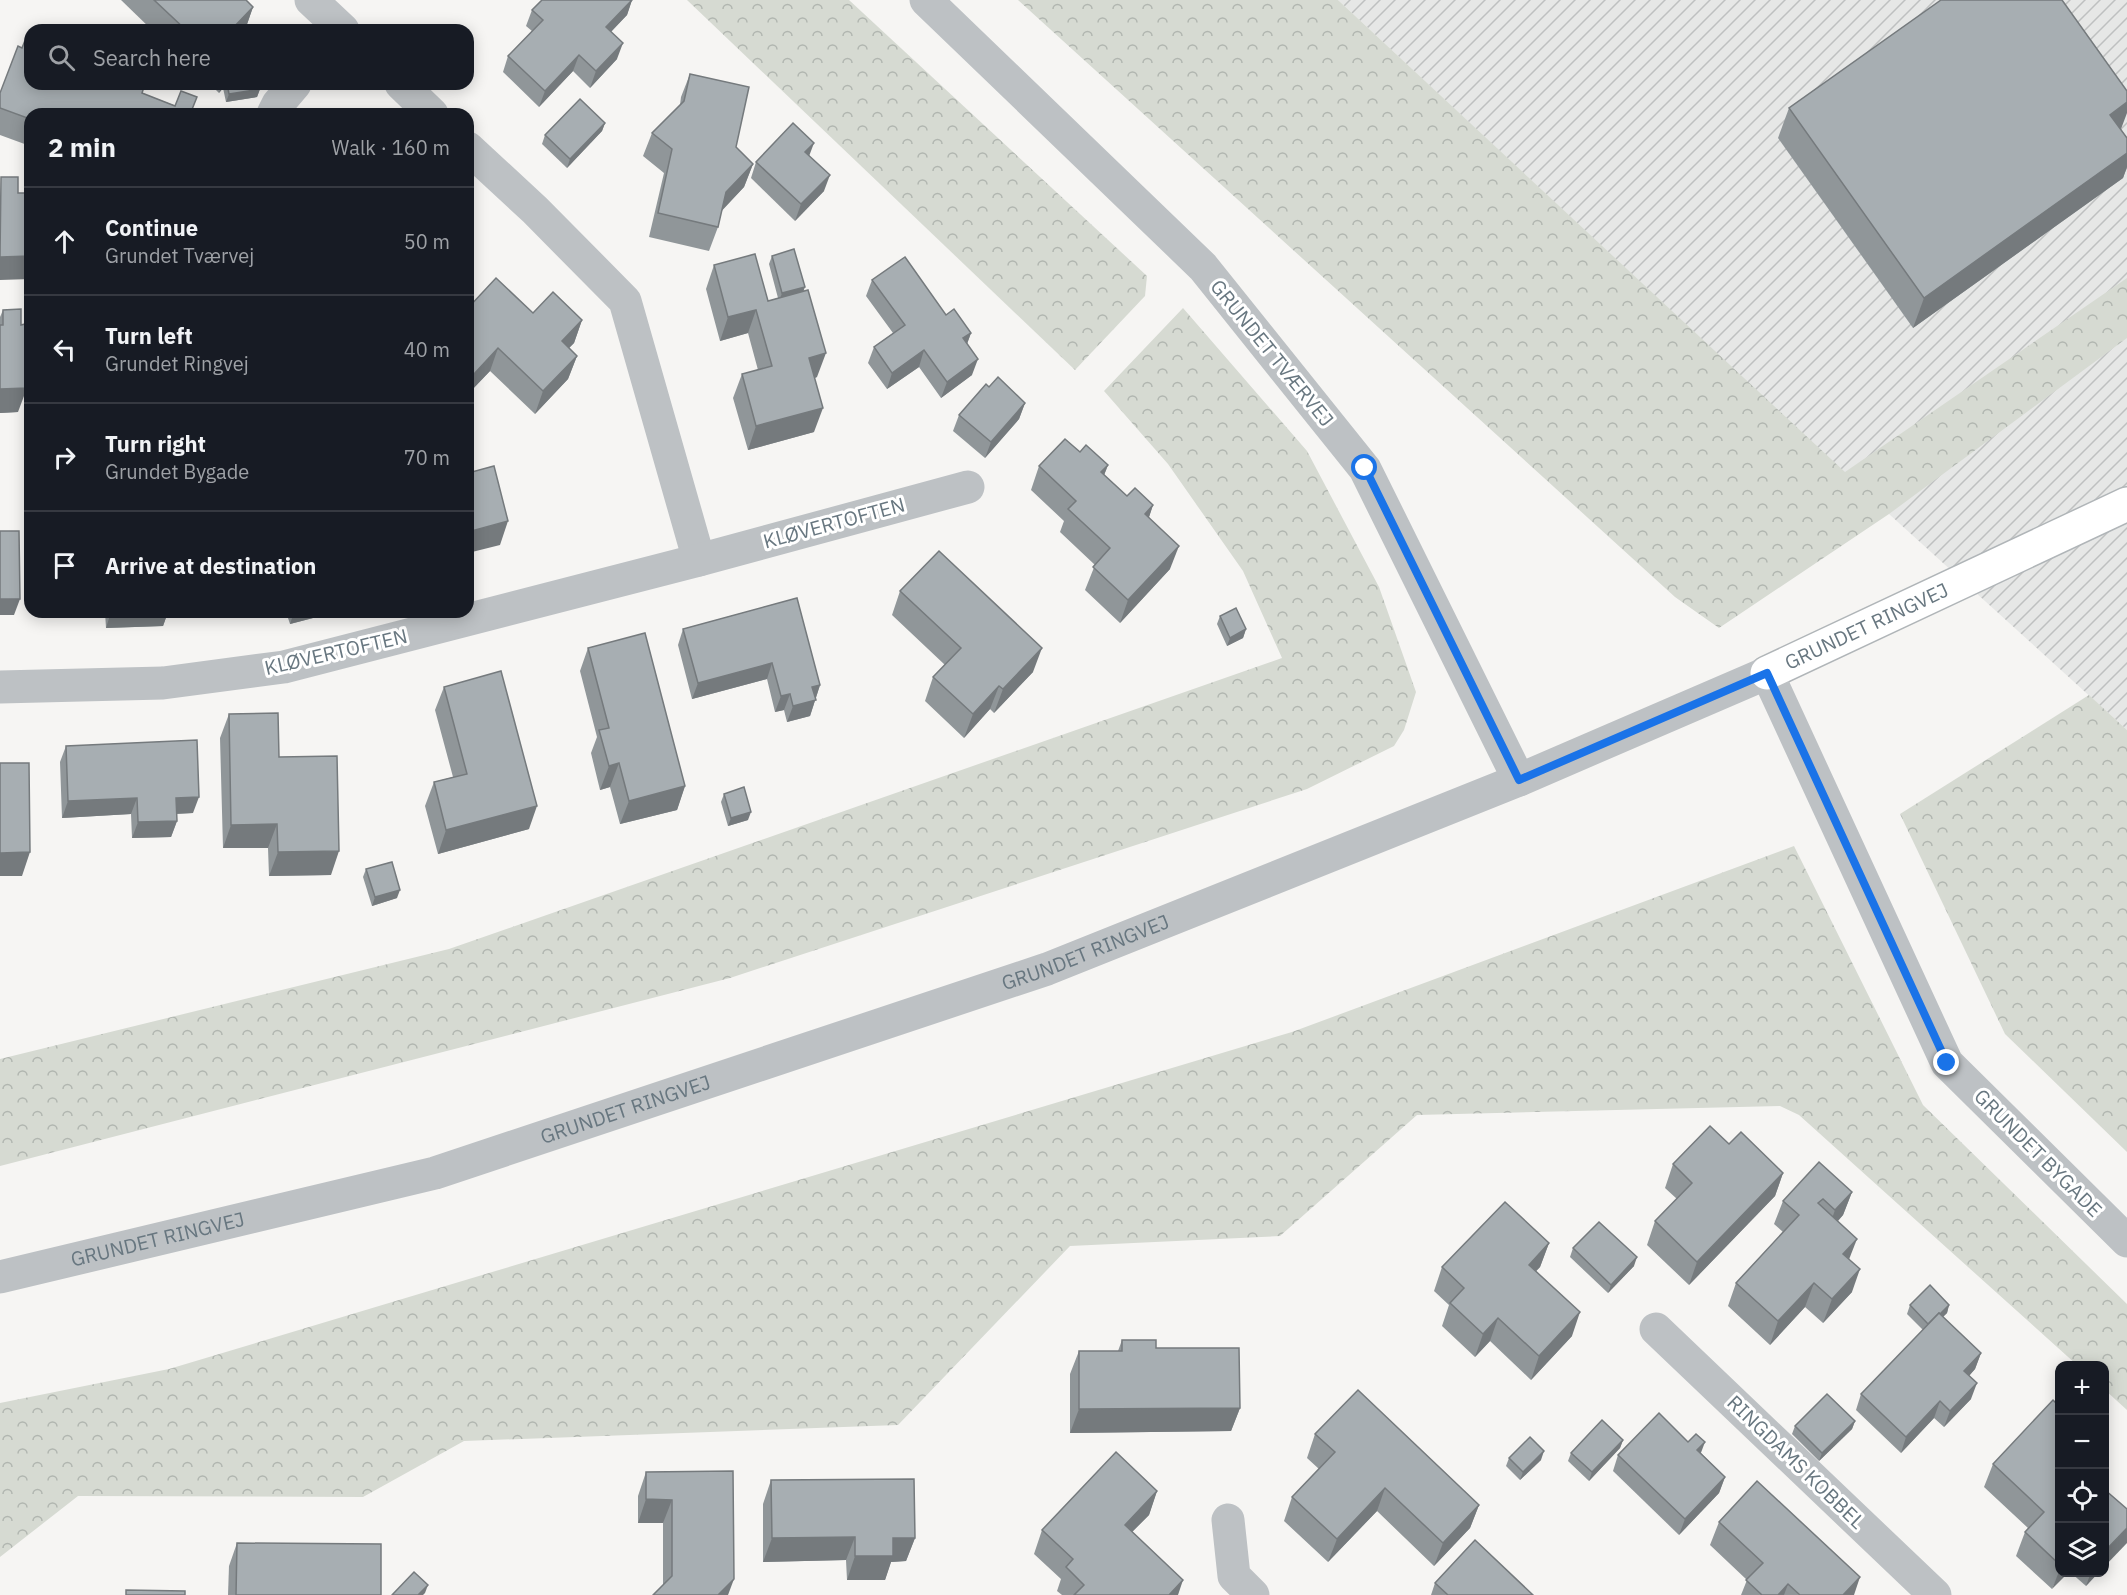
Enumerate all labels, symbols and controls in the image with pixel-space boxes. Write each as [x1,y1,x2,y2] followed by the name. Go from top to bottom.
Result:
[24,24,474,90] search box
[45,41,78,74] icon: search
[93,43,211,72] text: Search here
[48,130,116,164] text: 2 min
[332,134,450,161] text: Walk · 160 m
[105,213,198,242] text: Continue
[48,225,81,258] icon: ahead
[404,228,450,255] text: 50 m
[105,242,254,269] text: Grundet Tværvej
[1205,273,1340,432] street label: GRUNDET TVÆRVEJ
[105,321,193,350] text: Turn left
[48,333,81,366] icon: left
[404,336,450,363] text: 40 m
[105,350,249,377] text: Grundet Ringvej
[105,429,206,458] text: Turn right
[48,441,81,474] icon: right
[404,444,450,471] text: 70 m
[1351,454,1377,480] route start
[105,458,249,485] text: Grundet Bygade
[760,491,908,554] street label: KLØVERTOFTEN
[48,549,81,582] icon: arrive
[105,551,316,580] text: Arrive at destination
[1780,576,1953,676] street label: GRUNDET RINGVEJ
[262,622,410,681] street label: KLØVERTOFTEN
[998,907,1173,996] street label: GRUNDET RINGVEJ
[1933,1049,1959,1075] route end
[537,1068,714,1150] street label: GRUNDET RINGVEJ
[1968,1083,2108,1223] street label: GRUNDET BYGADE
[68,1205,247,1273] street label: GRUNDET RINGVEJ
[2055,1361,2109,1577] map controls
[2055,1361,2109,1415] button: +
[1722,1389,1871,1534] street label: RINGDAMS KOBBEL
[2055,1415,2109,1469] button: −
[2055,1469,2109,1523] button: locate
[2055,1523,2109,1577] button: layers

